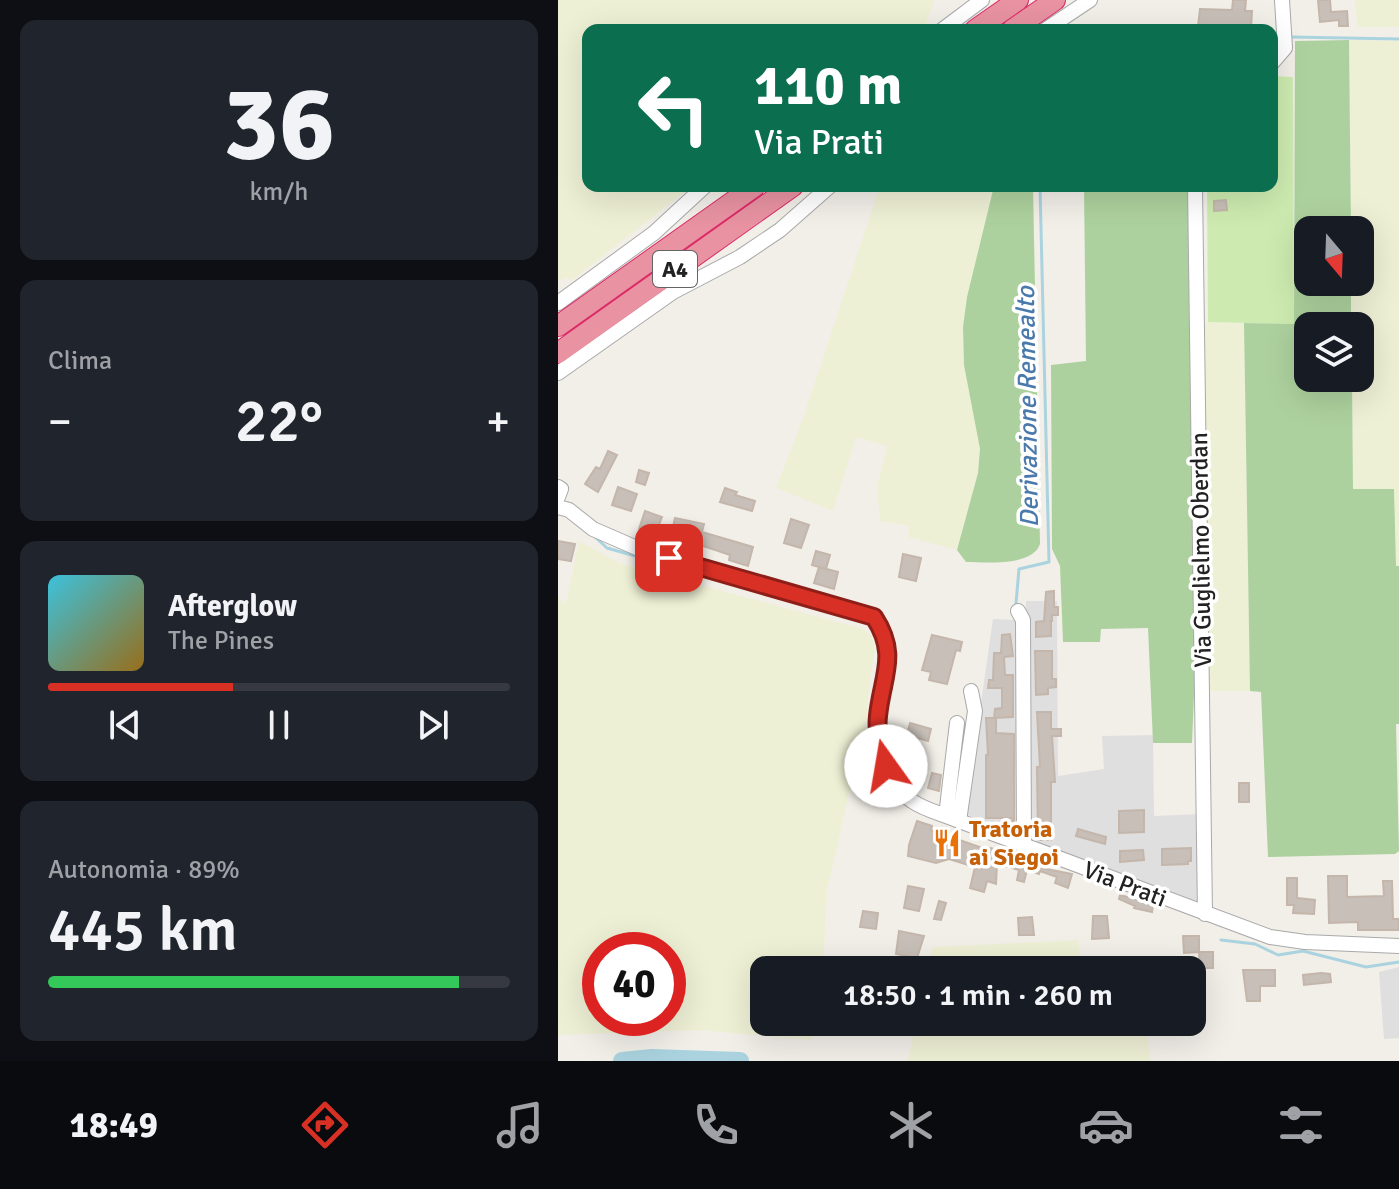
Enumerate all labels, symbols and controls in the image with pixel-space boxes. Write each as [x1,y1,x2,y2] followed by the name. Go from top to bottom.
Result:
[754,51,902,120] text: 110 m
[622,56,726,160] icon: left
[223,60,335,188] text: 36
[754,120,884,165] text: Via Prati
[250,176,308,208] text: km/h
[1294,216,1374,296] north arrow
[1294,216,1374,392] map controls
[653,251,697,287] road number: A4
[1010,284,1046,528] water label: Derivazione Remealto
[1294,312,1374,392] button: layers
[48,345,112,377] text: Clima
[235,385,323,459] text: 22°
[48,395,72,449] text: −
[486,395,510,449] text: +
[1184,432,1218,668] street label: Via Guglielmo Oberdan
[635,524,703,592] pin
[647,536,691,580] icon: arrive
[168,588,297,625] text: Afterglow
[168,625,274,657] text: The Pines
[103,703,147,747] icon: previous
[257,703,301,747] icon: pause
[411,703,455,747] icon: next
[844,724,928,808] position arrow
[969,814,1059,872] place label: Tratoria ai Siegoi
[932,828,962,858] restaurant icon: Tratoria ai Siegoi
[48,854,240,886] text: Autonomia · 89%
[1079,854,1171,914] street label: Via Prati
[48,894,237,968] text: 445 km
[582,932,686,1036] speed limit sign: 40
[843,977,1113,1014] text: 18:50 · 1 min · 260 m
[297,1097,353,1153] icon: directions
[492,1097,548,1153] icon: music
[688,1097,744,1153] icon: phone
[883,1097,939,1153] icon: climate
[1078,1097,1134,1153] icon: car
[1273,1097,1329,1153] icon: filters
[70,1103,158,1148] text: 18:49

